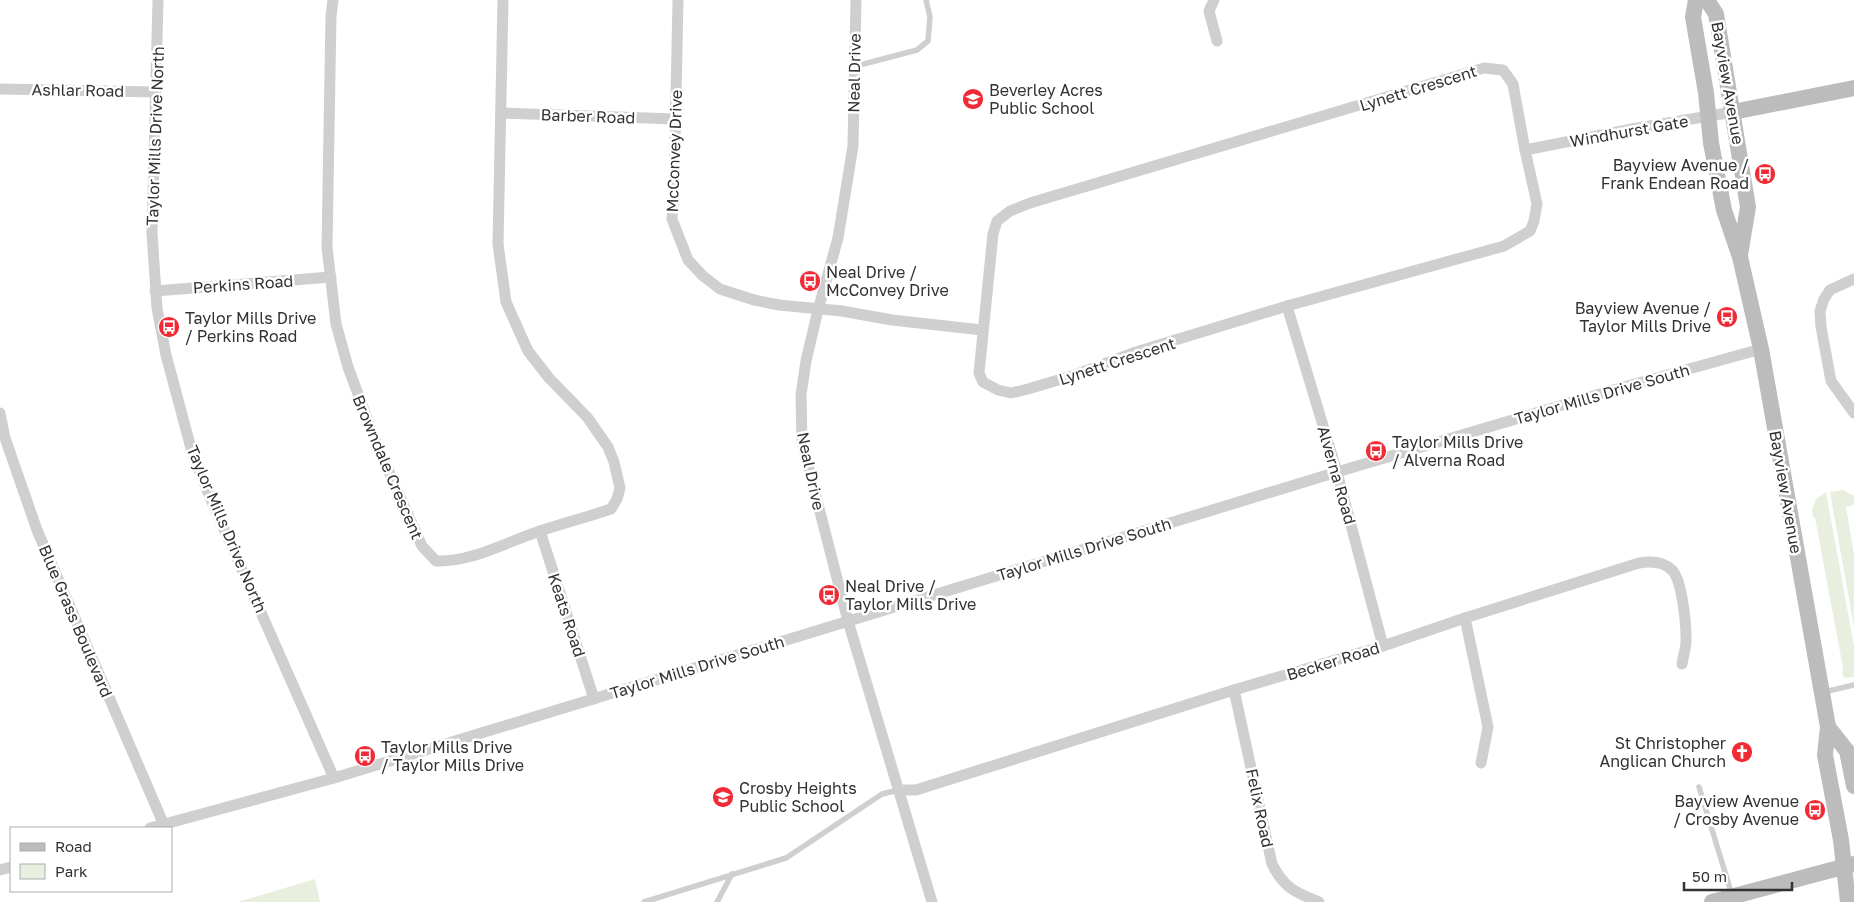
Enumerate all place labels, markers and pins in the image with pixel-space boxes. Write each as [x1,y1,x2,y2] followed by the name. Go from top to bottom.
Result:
[989,80,1103,118] place label: Beverley Acres Public School
[961,87,985,111] school or university icon: Beverley Acres Public School
[1601,155,1749,193] place label: Bayview Avenue / Frank Endean Road
[1753,162,1777,186] bus stop icon: Bayview Avenue / Frank Endean Road
[826,262,949,300] place label: Neal Drive / McConvey Drive
[798,269,822,293] bus stop icon: Neal Drive / McConvey Drive
[1575,298,1711,336] place label: Bayview Avenue / Taylor Mills Drive
[1715,305,1739,329] bus stop icon: Bayview Avenue / Taylor Mills Drive
[185,308,316,346] place label: Taylor Mills Drive / Perkins Road
[157,315,181,339] bus stop icon: Taylor Mills Drive / Perkins Road
[1392,432,1523,470] place label: Taylor Mills Drive / Alverna Road
[1364,439,1388,463] bus stop icon: Taylor Mills Drive / Alverna Road
[845,576,976,614] place label: Neal Drive / Taylor Mills Drive
[817,583,841,607] bus stop icon: Neal Drive / Taylor Mills Drive
[1600,733,1726,771] place label: St Christopher Anglican Church
[381,737,524,775] place label: Taylor Mills Drive / Taylor Mills Drive
[1730,740,1754,764] church icon: St Christopher Anglican Church
[353,744,377,768] bus stop icon: Taylor Mills Drive / Taylor Mills Drive
[739,778,857,816] place label: Crosby Heights Public School
[711,785,735,809] school or university icon: Crosby Heights Public School
[1673,791,1799,829] place label: Bayview Avenue / Crosby Avenue
[1803,798,1827,822] bus stop icon: Bayview Avenue / Crosby Avenue

